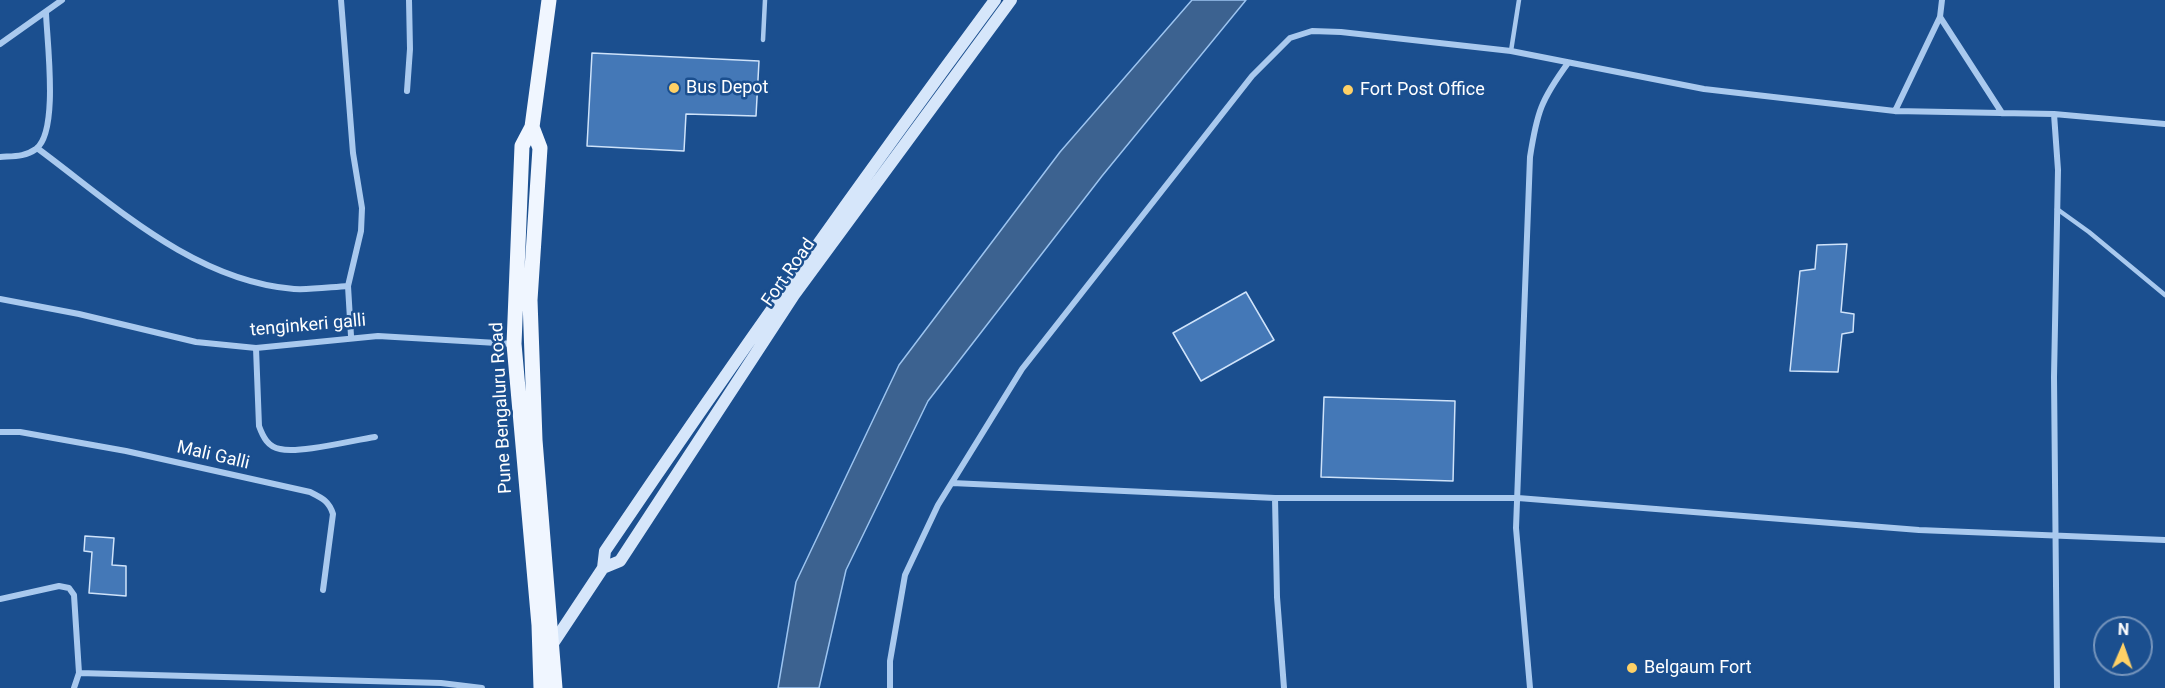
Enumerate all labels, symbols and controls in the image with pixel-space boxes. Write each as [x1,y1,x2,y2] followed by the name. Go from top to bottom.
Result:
[686,77,769,99] place label: Bus Depot
[1360,79,1485,101] place label: Fort Post Office
[667,81,681,95] marker: Bus Depot
[1341,83,1355,97] marker: Fort Post Office
[758,235,820,311] street label: Fort Road
[249,310,367,342] street label: tenginkeri galli
[487,322,517,494] street label: Pune Bengaluru Road
[175,437,251,475] street label: Mali Galli
[2093,616,2153,676] north arrow
[2118,620,2130,639] text: N
[1644,657,1752,679] place label: Belgaum Fort
[1625,661,1639,675] marker: Belgaum Fort

